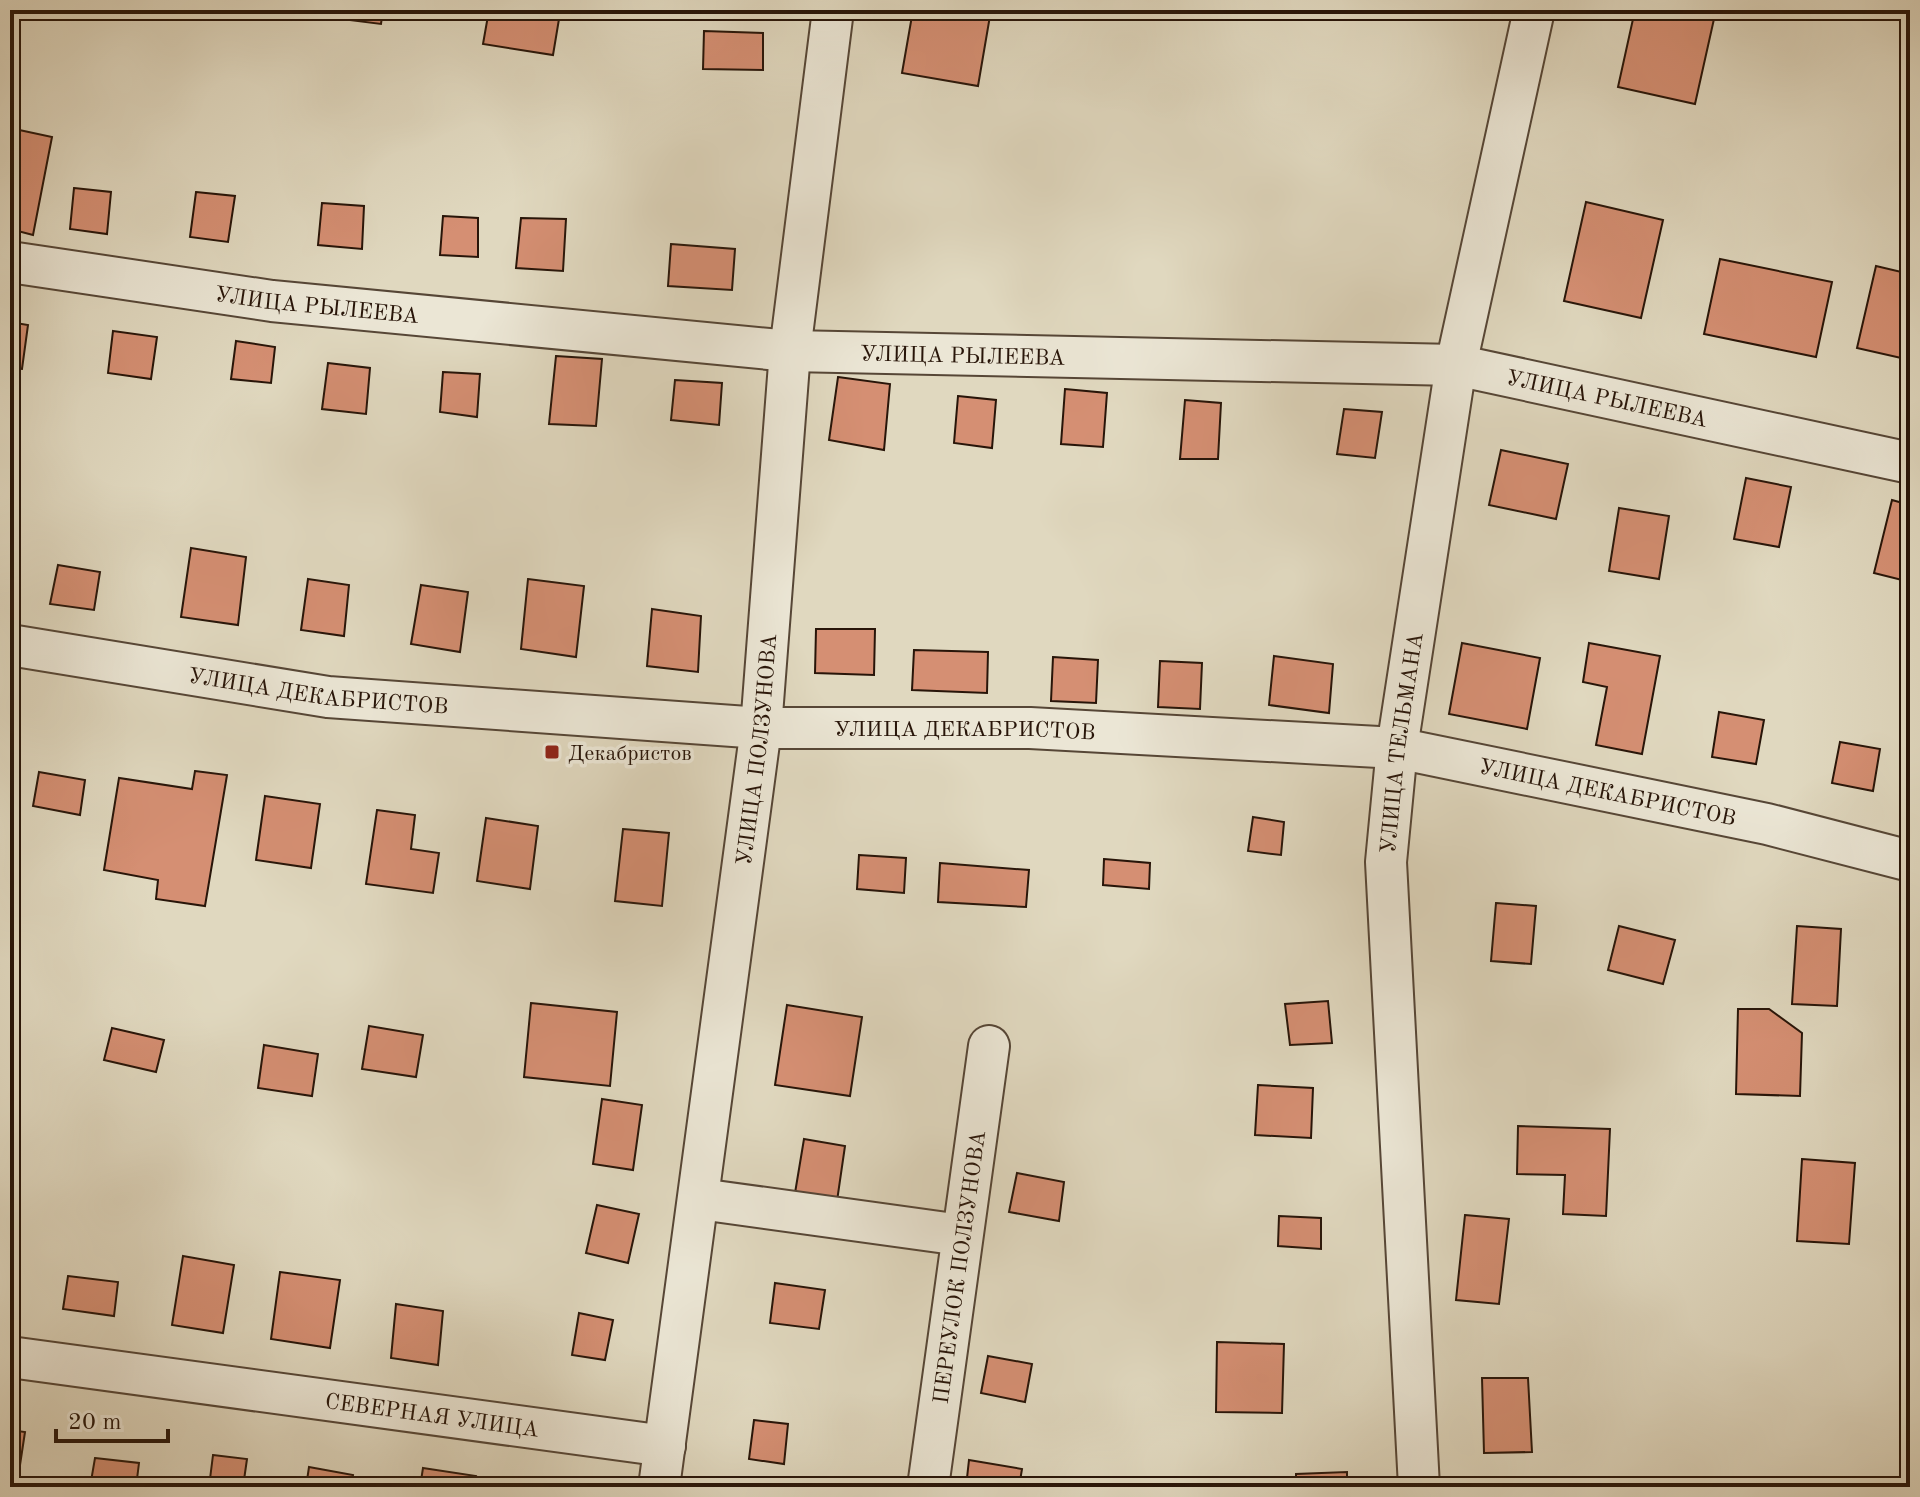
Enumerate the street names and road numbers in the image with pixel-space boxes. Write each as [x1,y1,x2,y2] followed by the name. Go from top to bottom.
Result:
[213,284,420,328] street label: УЛИЦА РЫЛЕЕВА
[860,343,1066,370] street label: УЛИЦА РЫЛЕЕВА
[1504,367,1709,432] street label: УЛИЦА РЫЛЕЕВА
[1378,631,1428,855] street label: УЛИЦА ТЕЛЬМАНА
[734,633,781,867] street label: УЛИЦА ПОЛЗУНОВА
[187,665,449,719] street label: УЛИЦА ДЕКАБРИСТОВ
[834,719,1096,745] street label: УЛИЦА ДЕКАБРИСТОВ
[1477,756,1738,830] street label: УЛИЦА ДЕКАБРИСТОВ
[931,1129,990,1405] street label: ПЕРЕУЛОК ПОЛЗУНОВА
[324,1391,540,1442] street label: СЕВЕРНАЯ УЛИЦА

